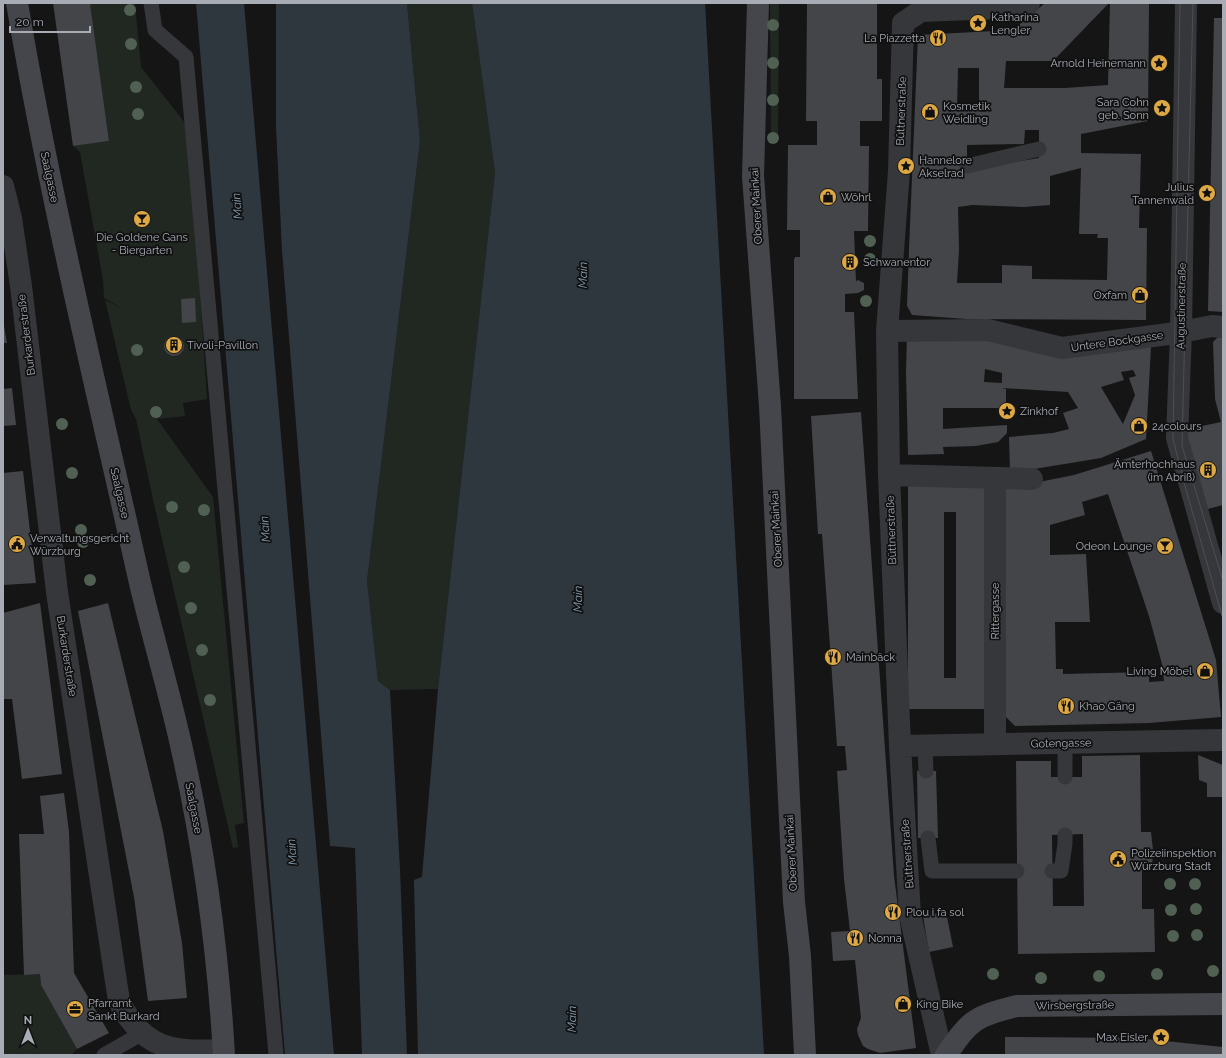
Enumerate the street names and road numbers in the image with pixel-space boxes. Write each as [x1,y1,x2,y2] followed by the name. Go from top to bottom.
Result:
[894,76,909,146] street label: Büttnerstraße
[38,151,61,204] street label: Saalgasse
[748,167,765,245] street label: Oberer Mainkai
[1174,262,1189,349] street label: Augustinerstraße
[15,293,38,376] street label: Burkarderstraße
[1070,329,1165,354] street label: Untere Bockgasse
[107,467,132,520] street label: Saalgasse
[768,490,785,568] street label: Oberer Mainkai
[884,495,899,565] street label: Büttnerstraße
[989,582,1002,639] street label: Rittergasse
[54,615,79,698] street label: Burkarderstraße
[1031,736,1092,751] street label: Gotengasse
[182,782,205,835] street label: Saalgasse
[783,814,800,892] street label: Oberer Mainkai
[899,818,916,889] street label: Büttnerstraße
[1036,998,1115,1013] street label: Wirsbergstraße

